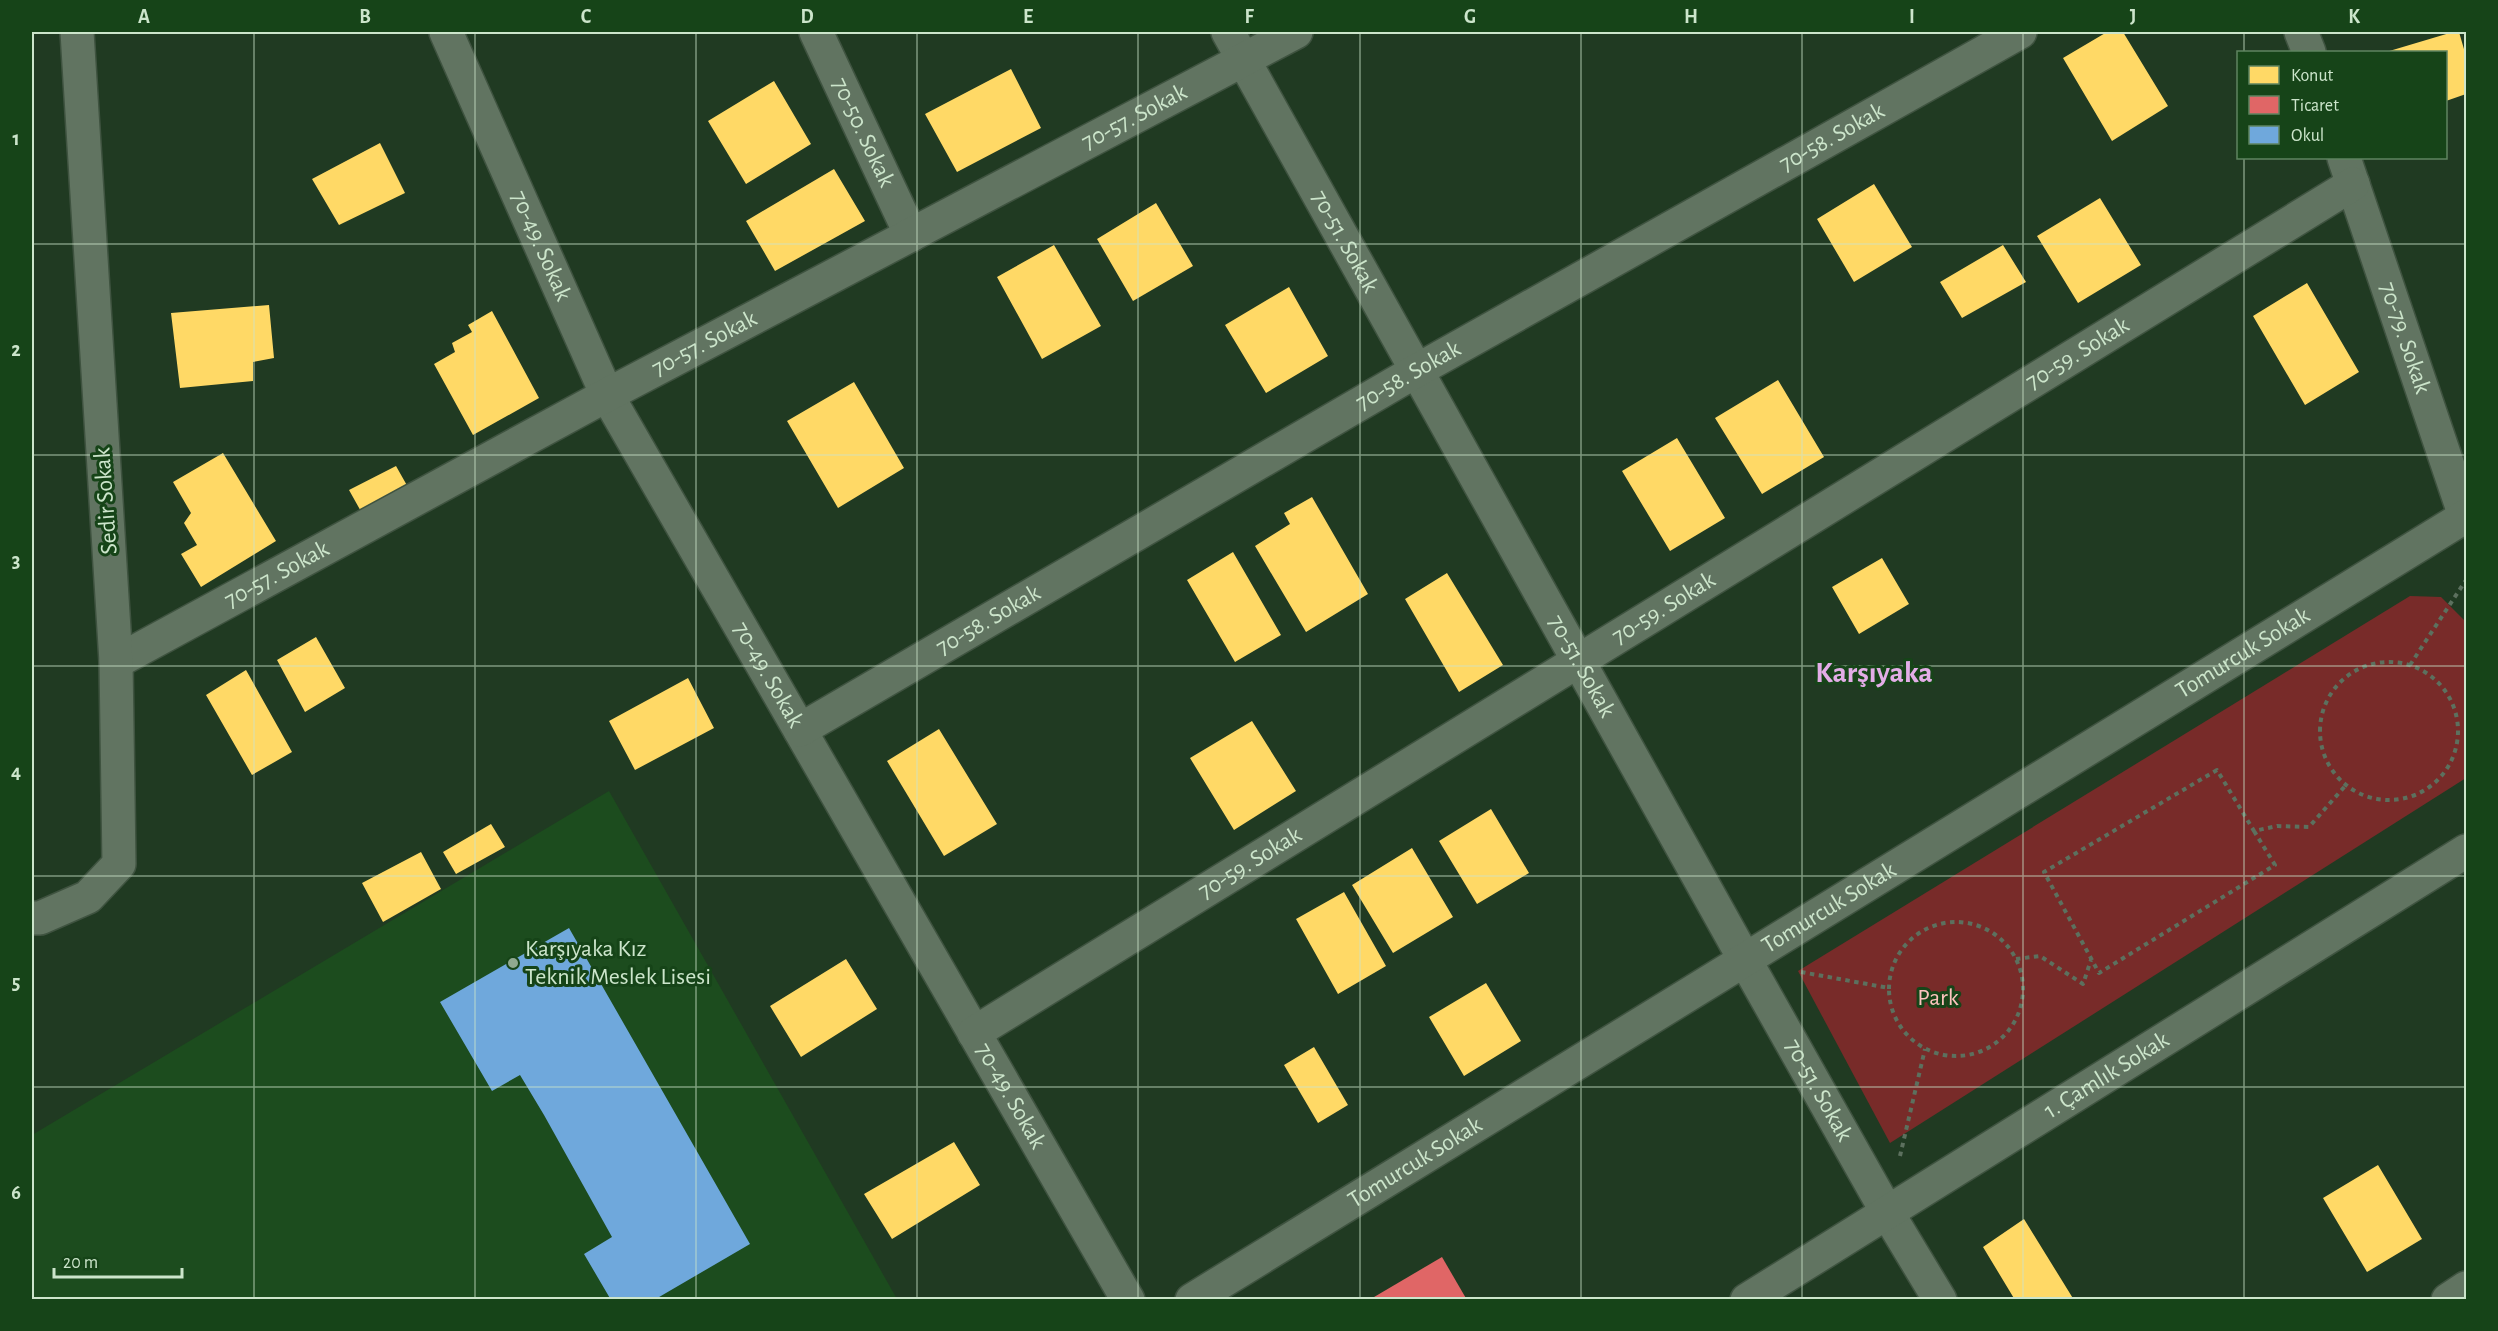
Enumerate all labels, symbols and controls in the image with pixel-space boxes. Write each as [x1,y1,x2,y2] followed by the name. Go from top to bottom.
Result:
[138,7,150,27] text: A
[359,7,371,27] text: B
[581,7,592,27] text: C
[800,7,814,27] text: D
[1023,7,1033,27] text: E
[1244,7,1254,27] text: F
[1464,7,1476,27] text: G
[1684,7,1698,27] text: H
[1909,7,1915,27] text: I
[2130,7,2136,27] text: J
[2348,7,2360,27] text: K
[2237,51,2447,159] legend
[2291,67,2334,85] text: Konut
[827,74,899,191] street label: 70-50. Sokak
[1078,80,1191,155] street label: 70-57. Sokak
[2291,97,2339,115] text: Ticaret
[1775,99,1889,176] street label: 70-58. Sokak
[2291,127,2324,145] text: Okul
[12,129,20,149] text: 1
[1307,186,1383,297] street label: 70-51. Sokak
[506,187,576,305] street label: 70-49. Sokak
[2375,279,2435,397] street label: 70-79. Sokak
[648,306,761,381] street label: 70-57. Sokak
[2022,313,2133,394] street label: 70-59. Sokak
[1352,336,1465,415] street label: 70-58. Sokak
[11,340,21,360] text: 2
[90,447,122,555] street label: Sedir Sokak
[221,537,333,613] street label: 70-57. Sokak
[12,551,20,571] text: 3
[1608,568,1719,649] street label: 70-59. Sokak
[932,581,1045,660] street label: 70-58. Sokak
[2172,603,2314,703] street label: Tomurcuk Sokak
[1543,611,1619,721] street label: 70-51. Sokak
[728,618,808,732] street label: 70-49. Sokak
[1815,658,1933,688] district label: Karşıyaka
[11,762,21,782] text: 4
[1194,822,1306,904] street label: 70-59. Sokak
[1758,858,1900,958] street label: Tomurcuk Sokak
[525,937,711,989] place label: Karşıyaka Kız Teknik Meslek Lisesi
[506,956,520,970] marker: Karşıyaka Kız Teknik Meslek Lisesi
[12,973,20,993] text: 5
[1917,986,1959,1010] park label: Park
[2040,1028,2173,1123] street label: 1. Çamlık Sokak
[1780,1035,1857,1146] street label: 70-51. Sokak
[971,1039,1050,1153] street label: 70-49. Sokak
[1344,1113,1486,1213] street label: Tomurcuk Sokak
[11,1183,21,1203] text: 6
[54,1241,182,1279] scale bar
[63,1254,98,1272] text: 20 m

